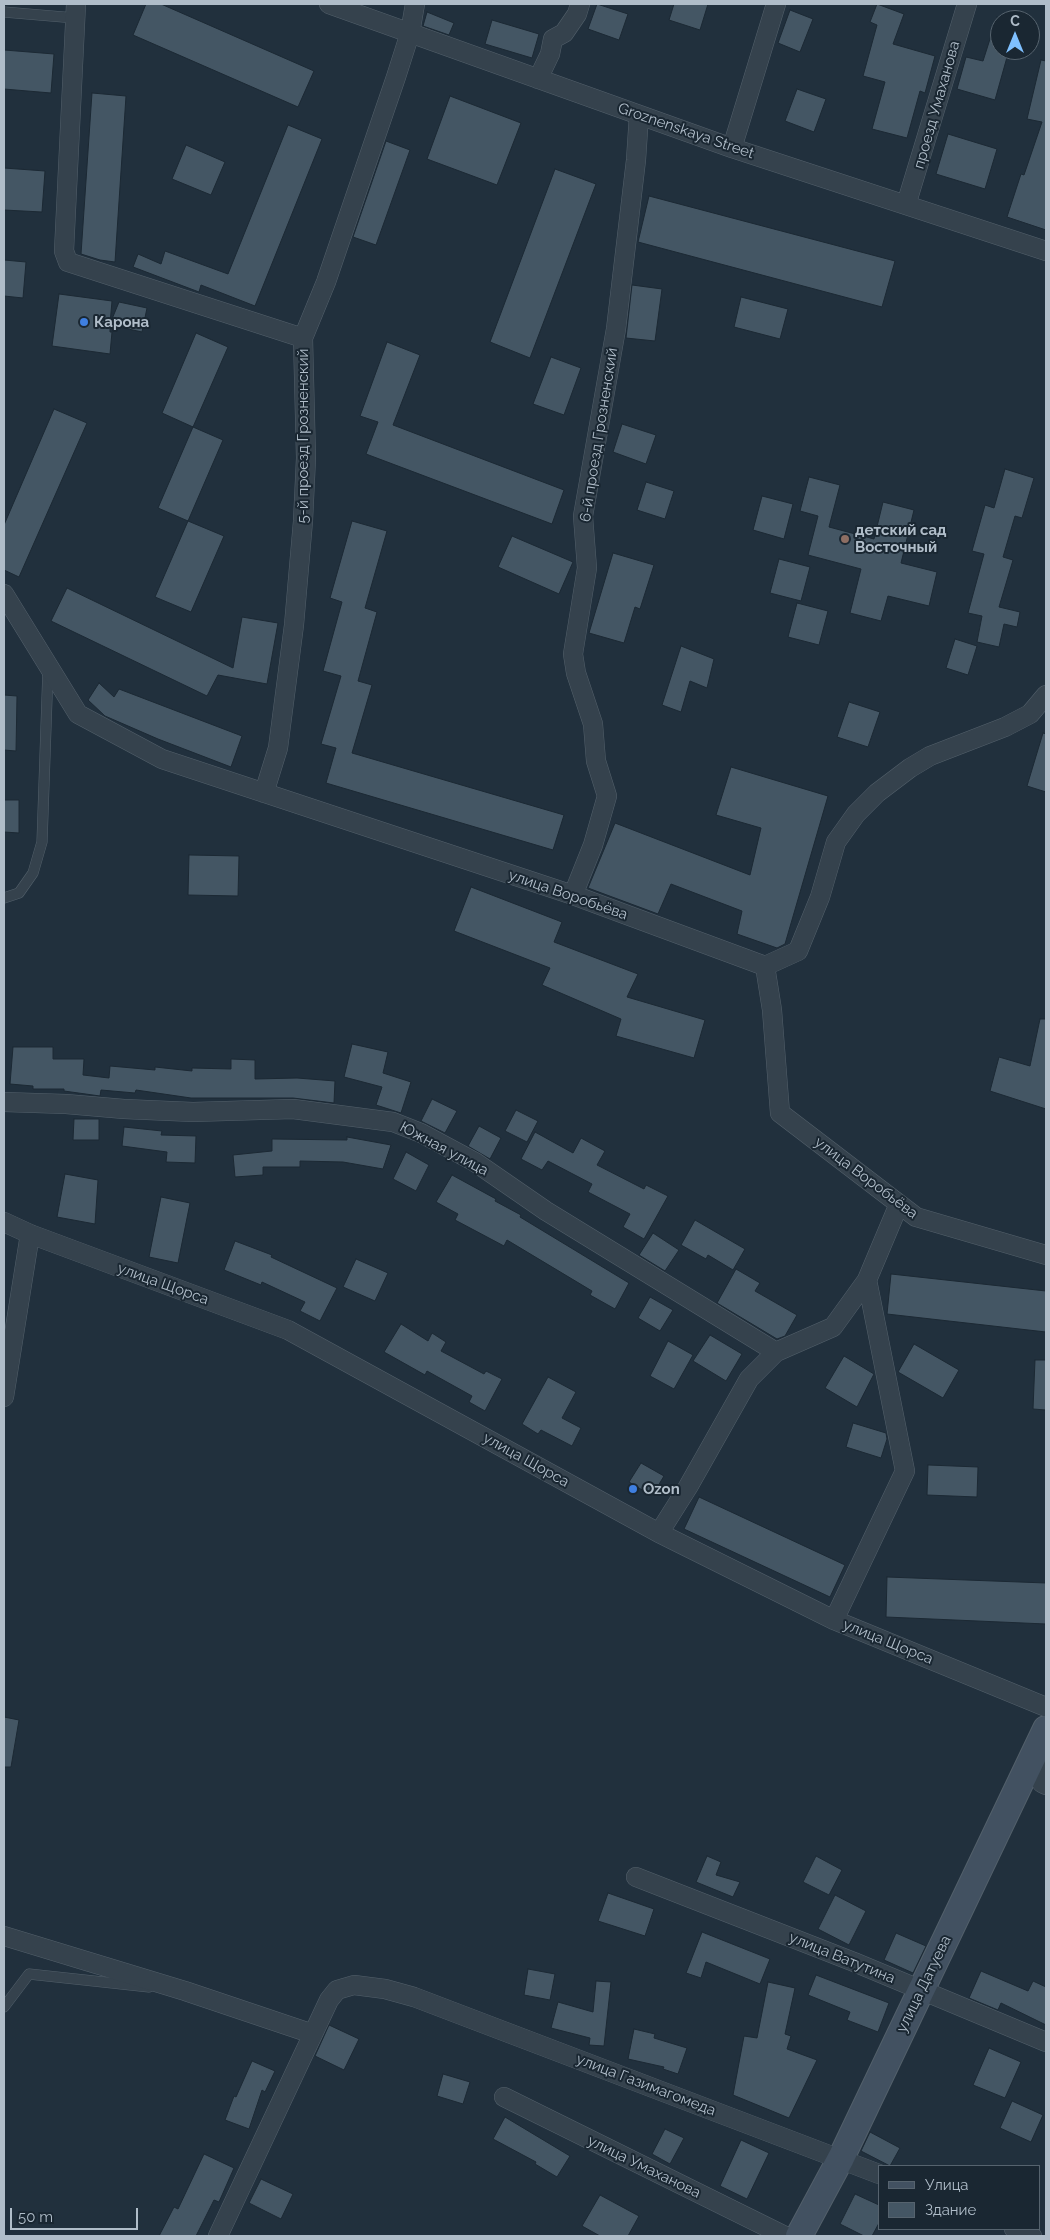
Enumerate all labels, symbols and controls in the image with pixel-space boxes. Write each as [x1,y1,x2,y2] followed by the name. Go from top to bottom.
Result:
[990,10,1040,60] north arrow
[1010,13,1020,29] text: С
[910,39,964,171] street label: проезд Умаханова
[616,99,756,163] street label: Groznenskaya Street
[94,313,149,331] place label: Карона
[78,316,90,328] marker: Карона
[576,347,622,523] street label: 6-й проезд Грозненский
[294,348,312,524] street label: 5-й проезд Грозненский
[855,521,946,556] place label: детский сад Восточный
[839,533,851,545] marker: детский сад Восточный
[506,866,630,924] street label: улица Воробьёва
[397,1118,491,1180] street label: Южная улица
[811,1133,921,1223] street label: улица Воробьёва
[115,1259,211,1309] street label: улица Щорса
[480,1429,572,1491] street label: улица Щорса
[643,1480,680,1498] place label: Ozon
[627,1483,639,1495] marker: Ozon
[840,1616,936,1668] street label: улица Щорса
[786,1929,898,1987] street label: улица Ватутина
[893,1933,955,2035] street label: улица Датуева
[574,2050,718,2120] street label: улица Газимагомеда
[584,2132,704,2202] street label: улица Умаханова
[878,2165,1040,2230] legend
[925,2176,969,2194] text: Улица
[12,2198,140,2230] scale bar
[925,2201,976,2219] text: Здание
[18,2208,53,2226] text: 50 m

